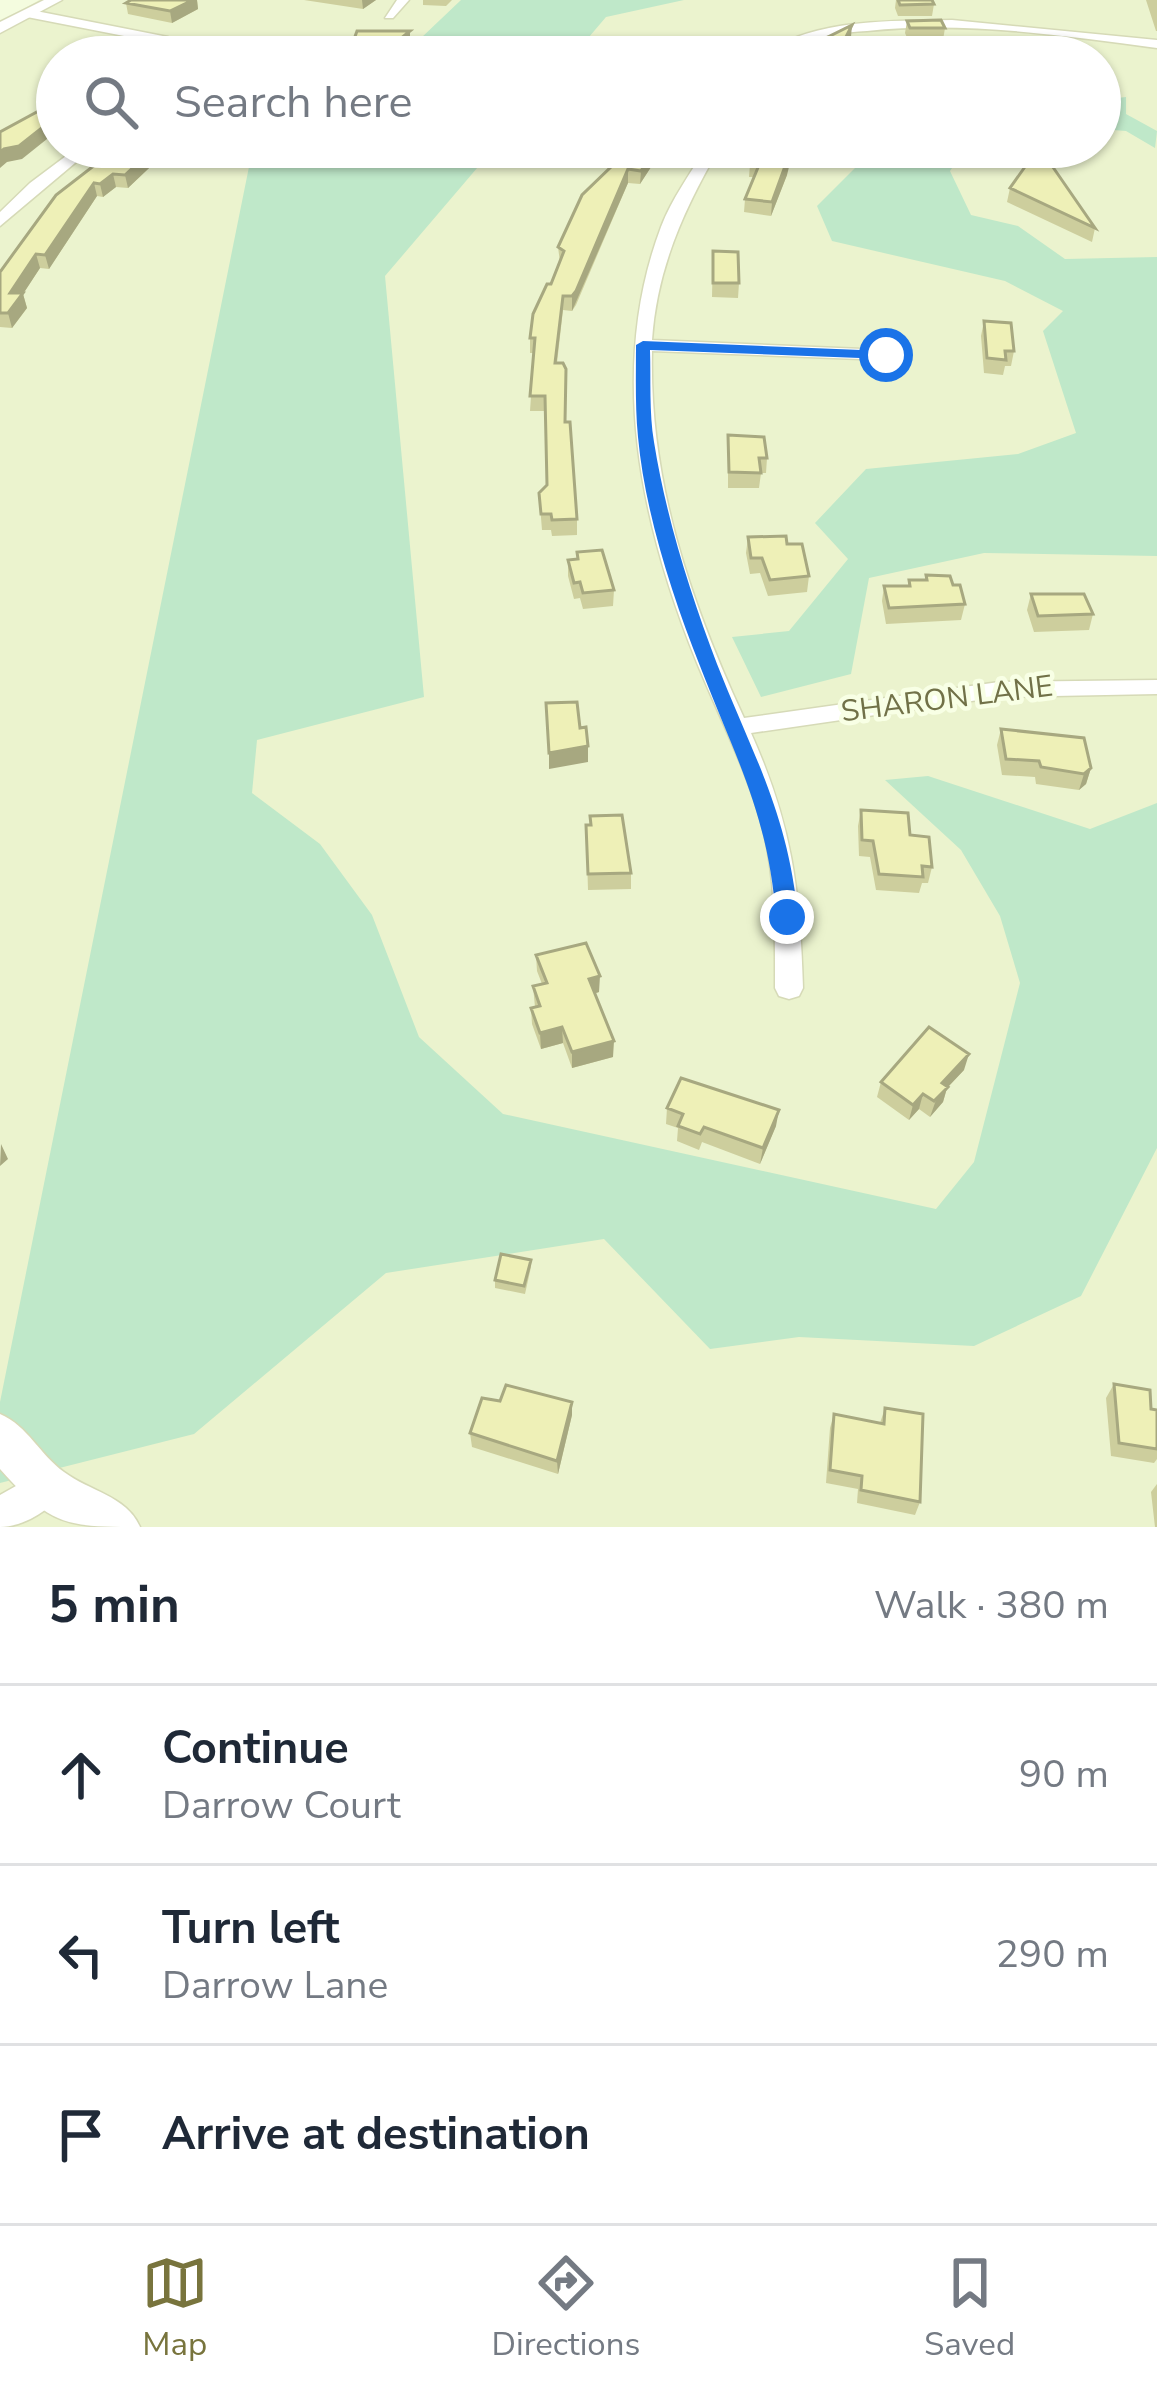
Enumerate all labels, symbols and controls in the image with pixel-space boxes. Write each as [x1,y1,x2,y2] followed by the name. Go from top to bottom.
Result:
[36,36,1121,168] search box
[78,69,144,135] icon: search
[174,72,413,133] text: Search here
[859,328,913,382] route start
[839,666,1055,732] street label: SHARON LANE
[760,890,814,944] route end
[48,1570,180,1640] text: 5 min
[874,1579,1109,1632] text: Walk · 380 m
[162,1718,349,1779] text: Continue
[48,1742,114,1808] icon: ahead
[1019,1748,1109,1801] text: 90 m
[162,1779,401,1832] text: Darrow Court
[162,1898,340,1959] text: Turn left
[48,1922,114,1988] icon: left
[995,1928,1109,1981] text: 290 m
[162,1959,388,2012] text: Darrow Lane
[48,2102,114,2168] icon: arrive
[162,2104,590,2165] text: Arrive at destination
[142,2250,208,2367] tab: Map
[492,2250,640,2367] tab: Directions
[924,2250,1015,2367] tab: Saved

